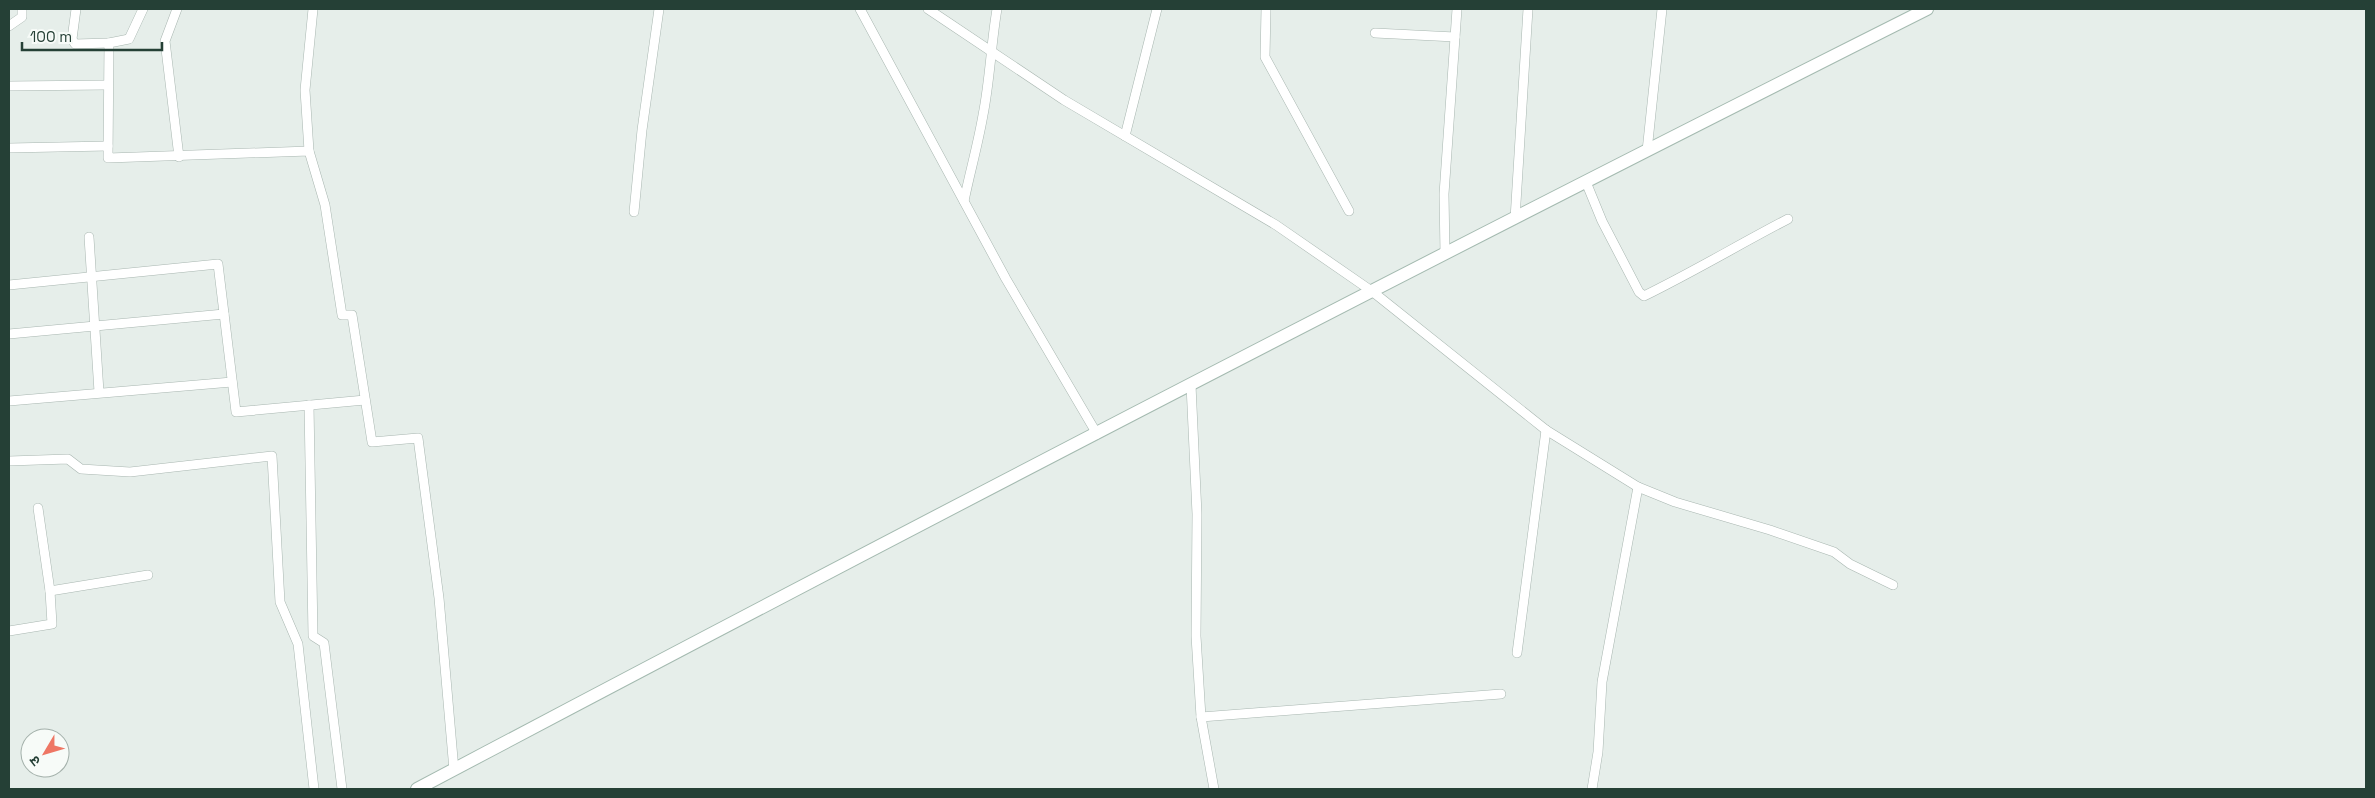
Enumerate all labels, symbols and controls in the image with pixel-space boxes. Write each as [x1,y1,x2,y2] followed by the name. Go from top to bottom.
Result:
[22,20,162,52] scale bar
[30,27,72,46] text: 100 m
[20,728,70,778] north arrow
[25,752,44,770] text: उ

